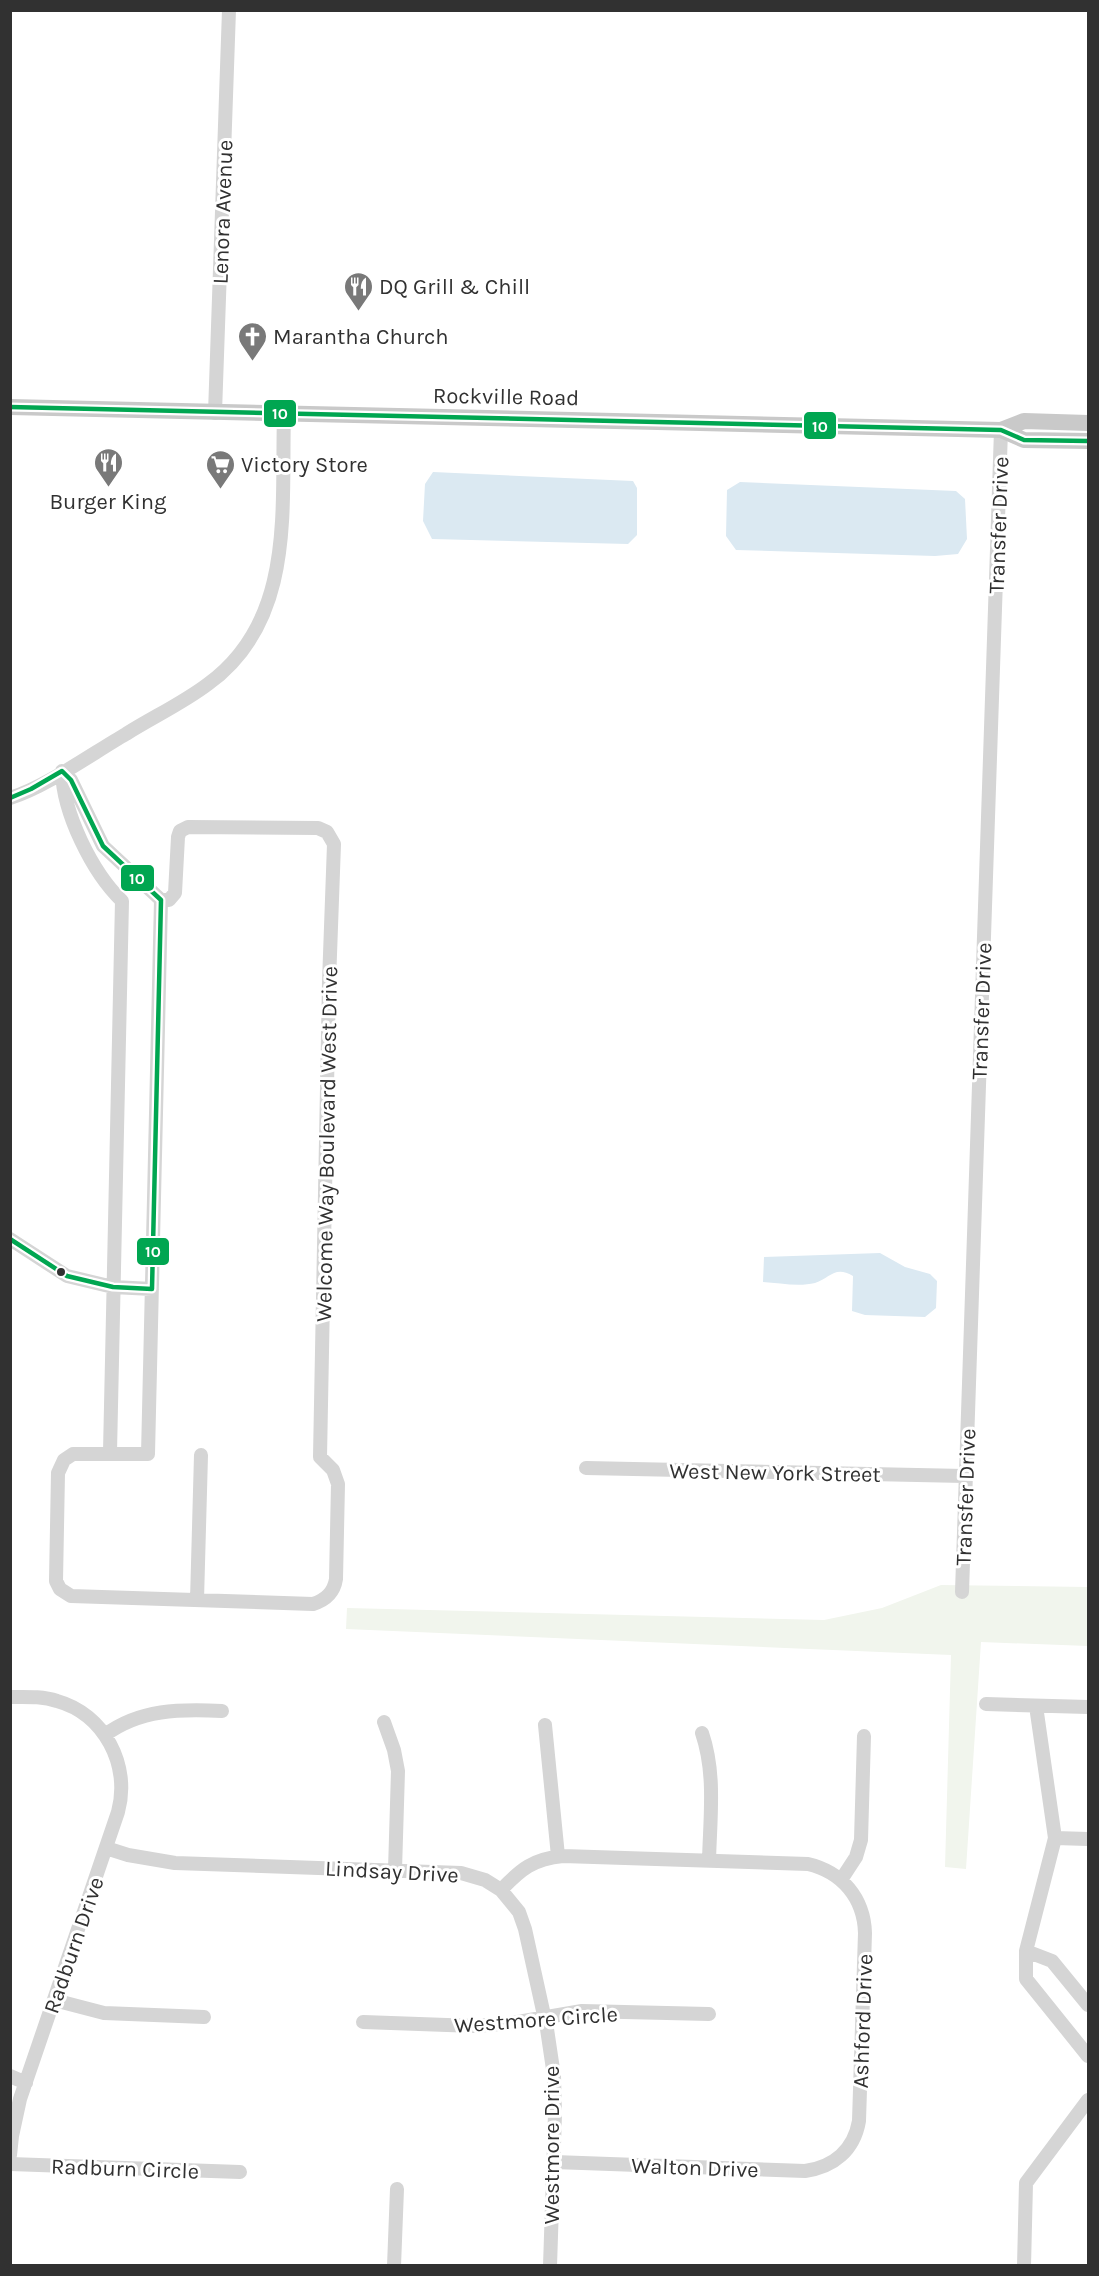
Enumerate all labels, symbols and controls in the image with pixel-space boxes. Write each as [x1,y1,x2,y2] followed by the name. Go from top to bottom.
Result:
[207,139,239,285] street label: Lenora Avenue
[342,270,374,312] restaurant icon: DQ Grill & Chill
[379,274,530,300] place label: DQ Grill & Chill
[236,320,268,362] church icon: Marantha Church
[273,324,449,350] place label: Marantha Church
[433,383,579,411] street label: Rockville Road
[263,399,297,428] line badge: 10
[272,404,288,423] text: 10
[803,411,837,440] line badge: 10
[812,417,828,436] text: 10
[92,446,124,488] restaurant icon: Burger King
[204,448,236,490] supermarket icon: Victory Store
[241,452,368,478] place label: Victory Store
[984,456,1014,594] street label: Transfer Drive
[49,489,167,515] place label: Burger King
[120,864,155,892] line badge: 10
[129,869,145,888] text: 10
[967,942,997,1080] street label: Transfer Drive
[311,966,343,1322] street label: Welcome Way Boulevard West Drive
[136,1237,170,1266] line badge: 10
[145,1242,161,1261] text: 10
[55,1266,67,1278] unlabelled marker
[951,1428,981,1566] street label: Transfer Drive
[669,1458,881,1488] street label: West New York Street
[325,1856,459,1888] street label: Lindsay Drive
[38,1874,109,2017] street label: Radburn Drive
[848,1953,878,2089] street label: Ashford Drive
[453,2001,619,2039] street label: Westmore Circle
[539,2066,565,2224] street label: Westmore Drive
[50,2153,199,2185] street label: Radburn Circle
[631,2153,759,2183] street label: Walton Drive

